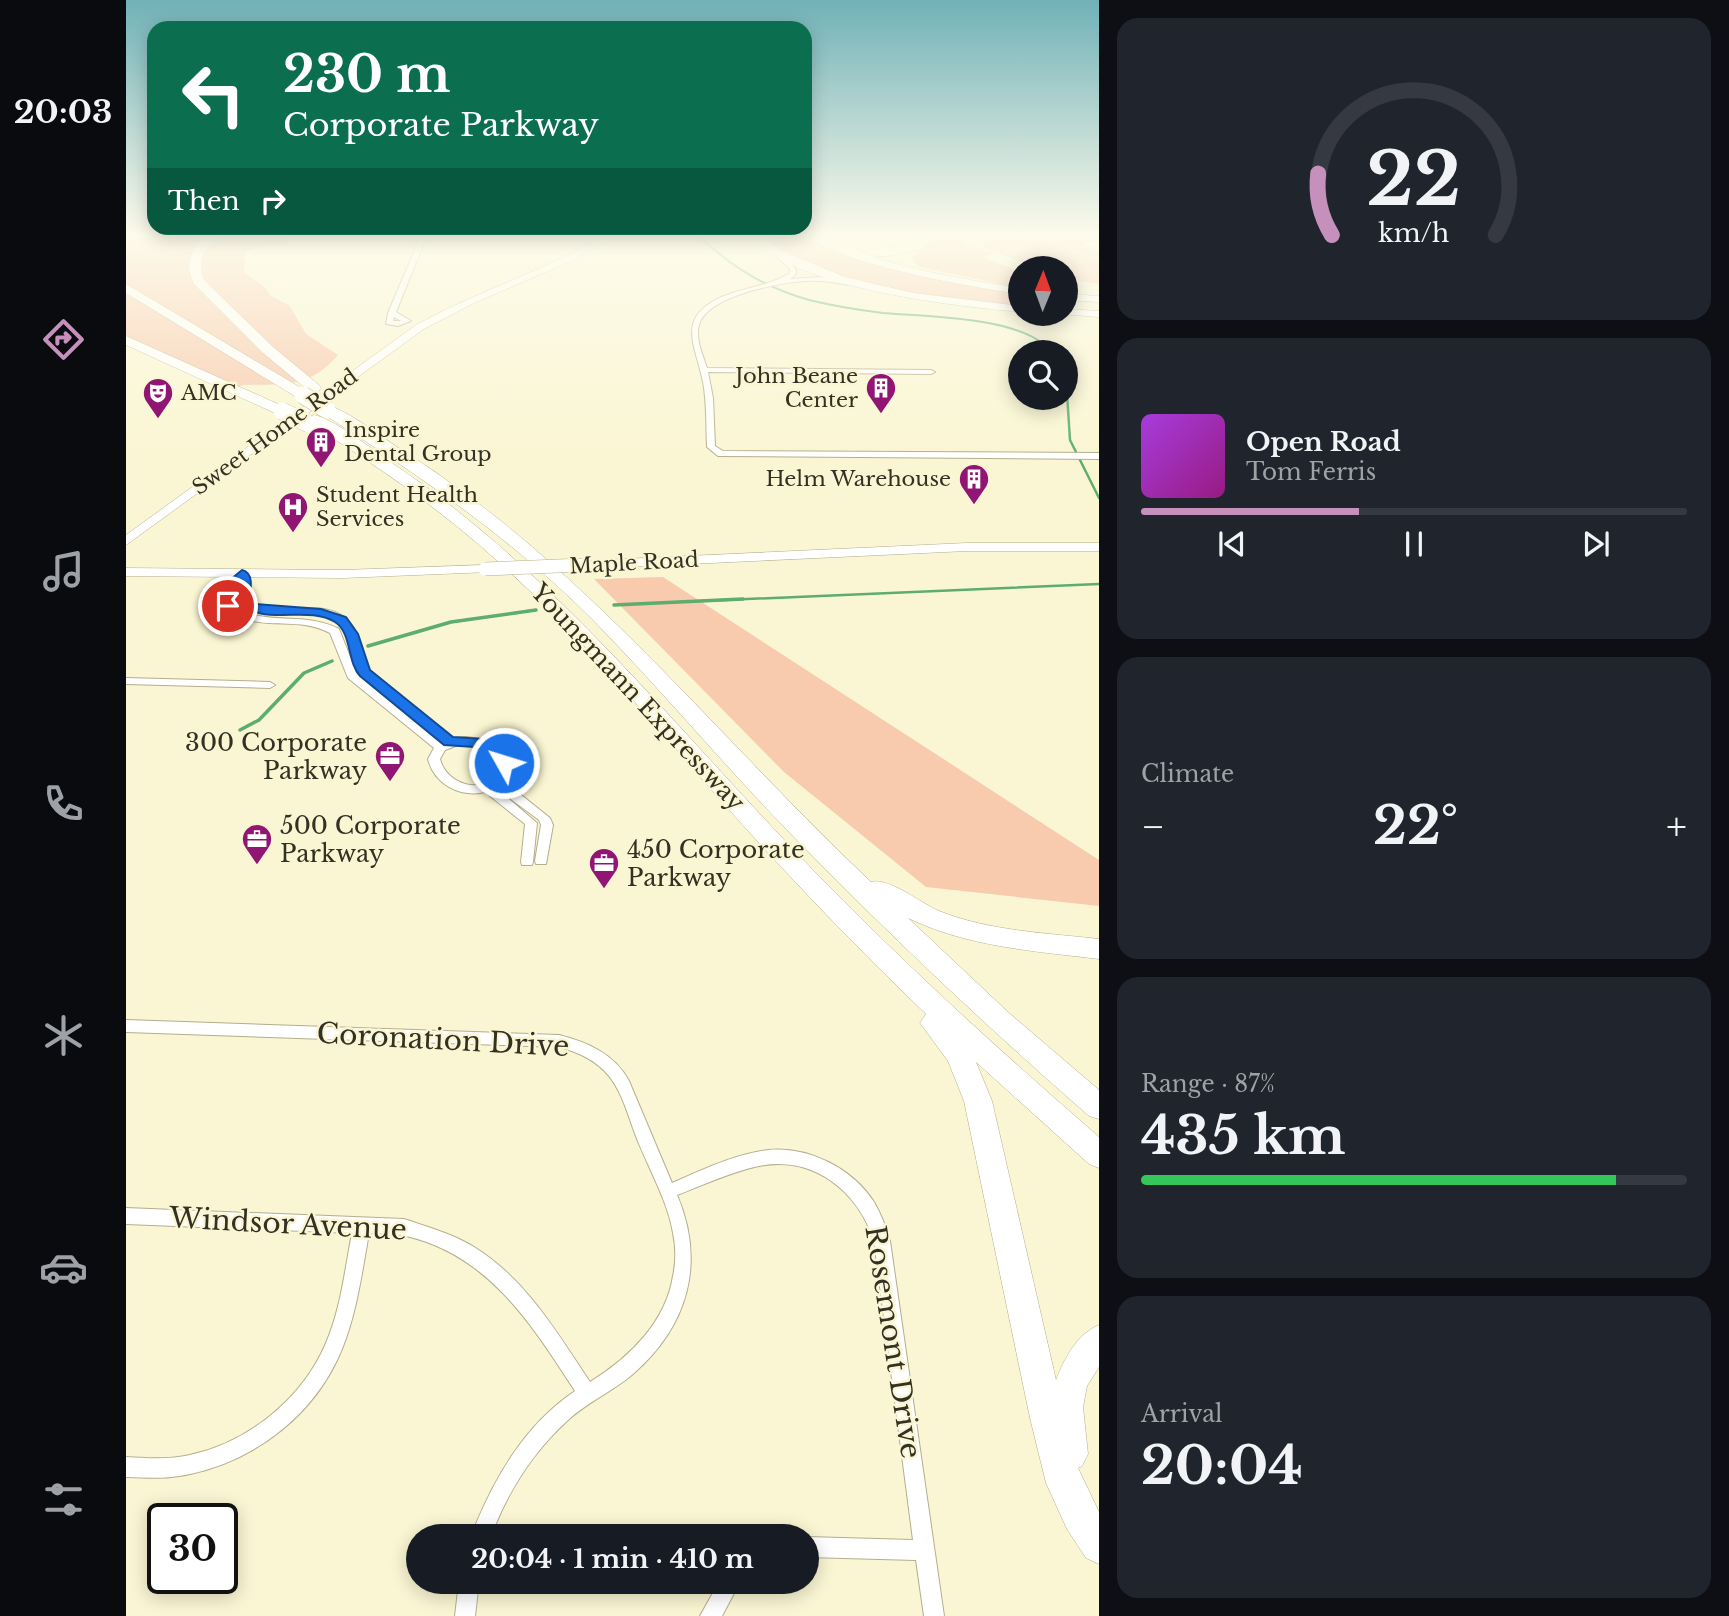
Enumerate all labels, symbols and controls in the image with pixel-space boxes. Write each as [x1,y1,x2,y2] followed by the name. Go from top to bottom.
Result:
[283,44,450,105] text: 230 m
[168,49,259,140] icon: left
[14,92,112,132] text: 20:03
[283,105,599,145] text: Corporate Parkway
[1367,134,1461,225] text: 22
[254,182,292,220] icon: right
[168,185,240,217] text: Then
[1379,218,1449,249] text: km/h
[1008,256,1078,326] north arrow
[1008,256,1078,410] map controls
[39,315,88,364] icon: directions
[1008,340,1078,410] button: search
[187,363,363,501] street label: Sweet Home Road
[732,363,858,413] place label: John Beane Center
[864,371,898,415] building icon: John Beane Center
[141,376,175,420] theatre icon: AMC
[180,380,237,406] place label: AMC
[344,417,492,467] place label: Inspire Dental Group
[304,425,338,469] building icon: Inspire Dental Group
[1246,426,1401,458] text: Open Road
[1246,458,1376,486] text: Tom Ferris
[957,462,991,506] building icon: Helm Warehouse
[765,466,951,492] place label: Helm Warehouse
[316,482,478,532] place label: Student Health Services
[276,490,310,534] hospital icon: Student Health Services
[1213,525,1251,563] icon: previous
[1395,525,1433,563] icon: pause
[1577,525,1615,563] icon: next
[39,547,88,596] icon: music
[569,547,699,579] street label: Maple Road
[198,576,258,636] pin
[524,577,751,817] street label: Youngmann Expressway
[209,587,247,625] icon: arrive
[467,726,541,800] position arrow
[185,728,368,785] place label: 300 Corporate Parkway
[373,739,407,783] office icon: 300 Corporate Parkway
[1141,760,1234,788] text: Climate
[39,779,88,828] icon: phone
[1373,794,1458,858] text: 22°
[1141,803,1165,850] text: −
[1666,803,1687,850] text: +
[280,811,461,868] place label: 500 Corporate Parkway
[240,822,274,866] office icon: 500 Corporate Parkway
[627,835,805,892] place label: 450 Corporate Parkway
[587,846,621,890] office icon: 450 Corporate Parkway
[39,1011,88,1060] icon: climate
[316,1016,570,1064] street label: Coronation Drive
[1141,1070,1275,1098] text: Range · 87%
[1141,1104,1345,1168] text: 435 km
[167,1200,408,1248] street label: Windsor Avenue
[857,1223,929,1461] street label: Rosemont Drive
[39,1243,88,1292] icon: car
[1141,1400,1222,1428] text: Arrival
[1141,1434,1303,1498] text: 20:04
[39,1475,88,1524] icon: filters
[147,1503,238,1594] speed limit sign: 30
[471,1543,754,1575] text: 20:04 · 1 min · 410 m

